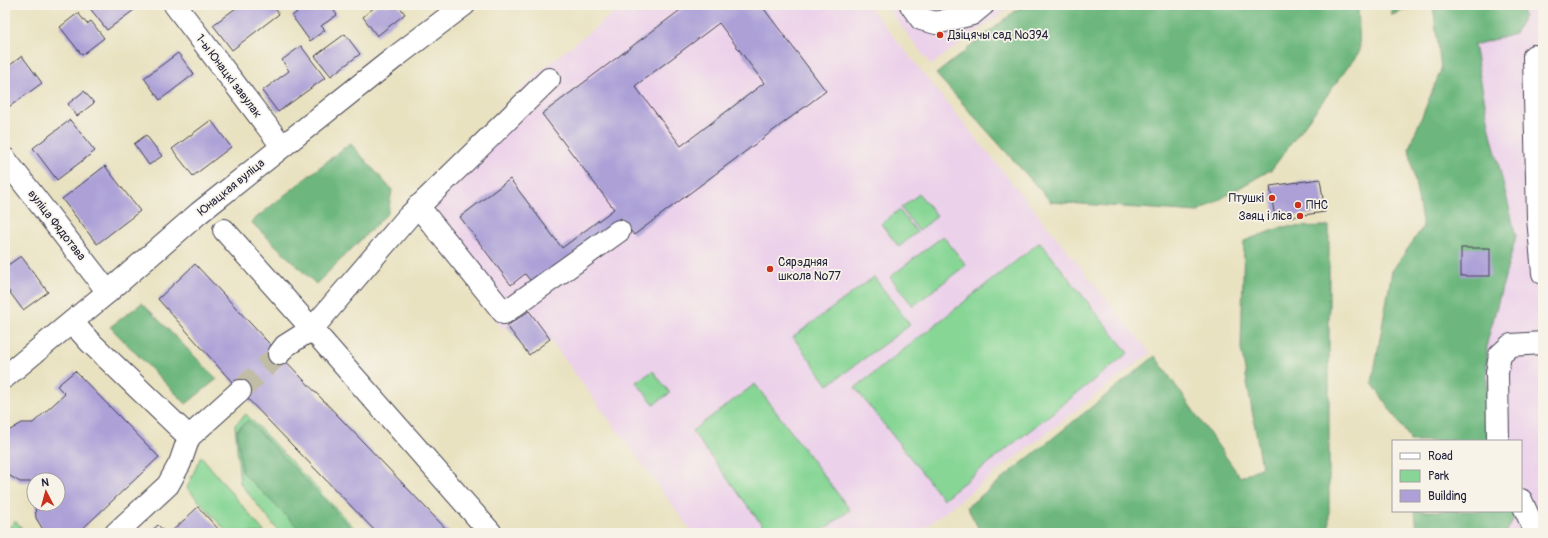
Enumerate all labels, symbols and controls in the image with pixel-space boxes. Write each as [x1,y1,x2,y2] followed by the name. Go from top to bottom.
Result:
[947,28,1049,43] place label: Дзіцячы сад №394
[935,30,945,40] marker: Дзіцячы сад №394
[192,31,265,121] street label: 1-ы Юнацкі завулак
[195,155,268,219] street label: Юнацкая вуліца
[24,187,89,264] street label: вуліца Фядотава
[1229,191,1264,206] place label: Птушкі
[1267,193,1277,203] marker: Птушкі
[1306,198,1328,213] place label: ПНС
[1293,200,1303,210] marker: ПНС
[1239,209,1292,224] place label: Заяц і ліса
[1295,211,1305,221] marker: Заяц і ліса
[778,255,842,284] place label: Сярэдняя школа №77
[765,264,775,274] marker: Сярэдняя школа №77
[1392,440,1522,512] legend
[1428,449,1453,464] text: Road
[1428,469,1449,484] text: Park
[26,472,66,512] north arrow
[41,476,50,489] text: N
[1428,489,1467,504] text: Building

